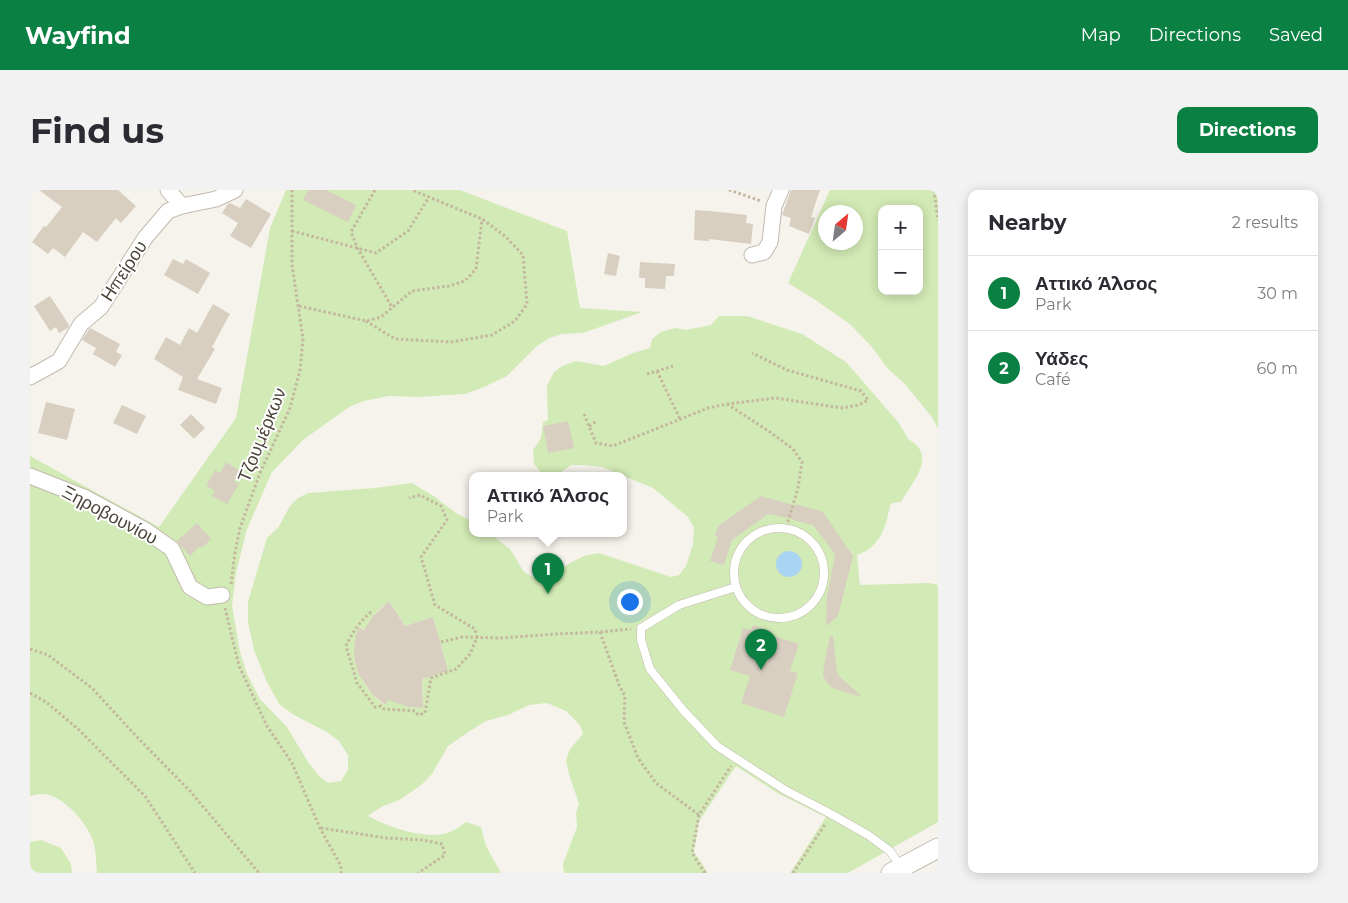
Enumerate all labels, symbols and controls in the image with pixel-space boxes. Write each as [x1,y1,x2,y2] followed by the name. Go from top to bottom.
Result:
[25,21,131,50] text: Wayfind
[1081,24,1121,46] text: Map
[1149,24,1241,46] text: Directions
[1269,24,1323,46] text: Saved
[1177,107,1318,153] button: Directions
[30,109,164,152] text: Find us
[818,205,863,250] north arrow
[878,205,923,295] map controls
[878,205,923,250] button: +
[988,210,1067,235] text: Nearby
[1232,213,1298,232] text: 2 results
[96,236,152,306] street label: Ηπείρου
[878,250,923,295] button: −
[1035,272,1157,295] text: Αττικό Άλσος
[1001,284,1007,303] text: 1
[1257,284,1298,303] text: 30 m
[1035,295,1072,314] text: Park
[1035,347,1088,370] text: Υάδες
[999,359,1009,378] text: 2
[1256,359,1298,378] text: 60 m
[1035,370,1071,389] text: Café
[233,385,291,485] street label: Τζουμέρκων
[469,472,627,537] popup
[58,481,162,549] street label: Ξηροβουνίου
[487,484,609,507] text: Αττικό Άλσος
[487,507,523,526] text: Park
[532,553,564,594] pin: 1
[617,589,643,615] your location
[745,629,777,670] pin: 2

